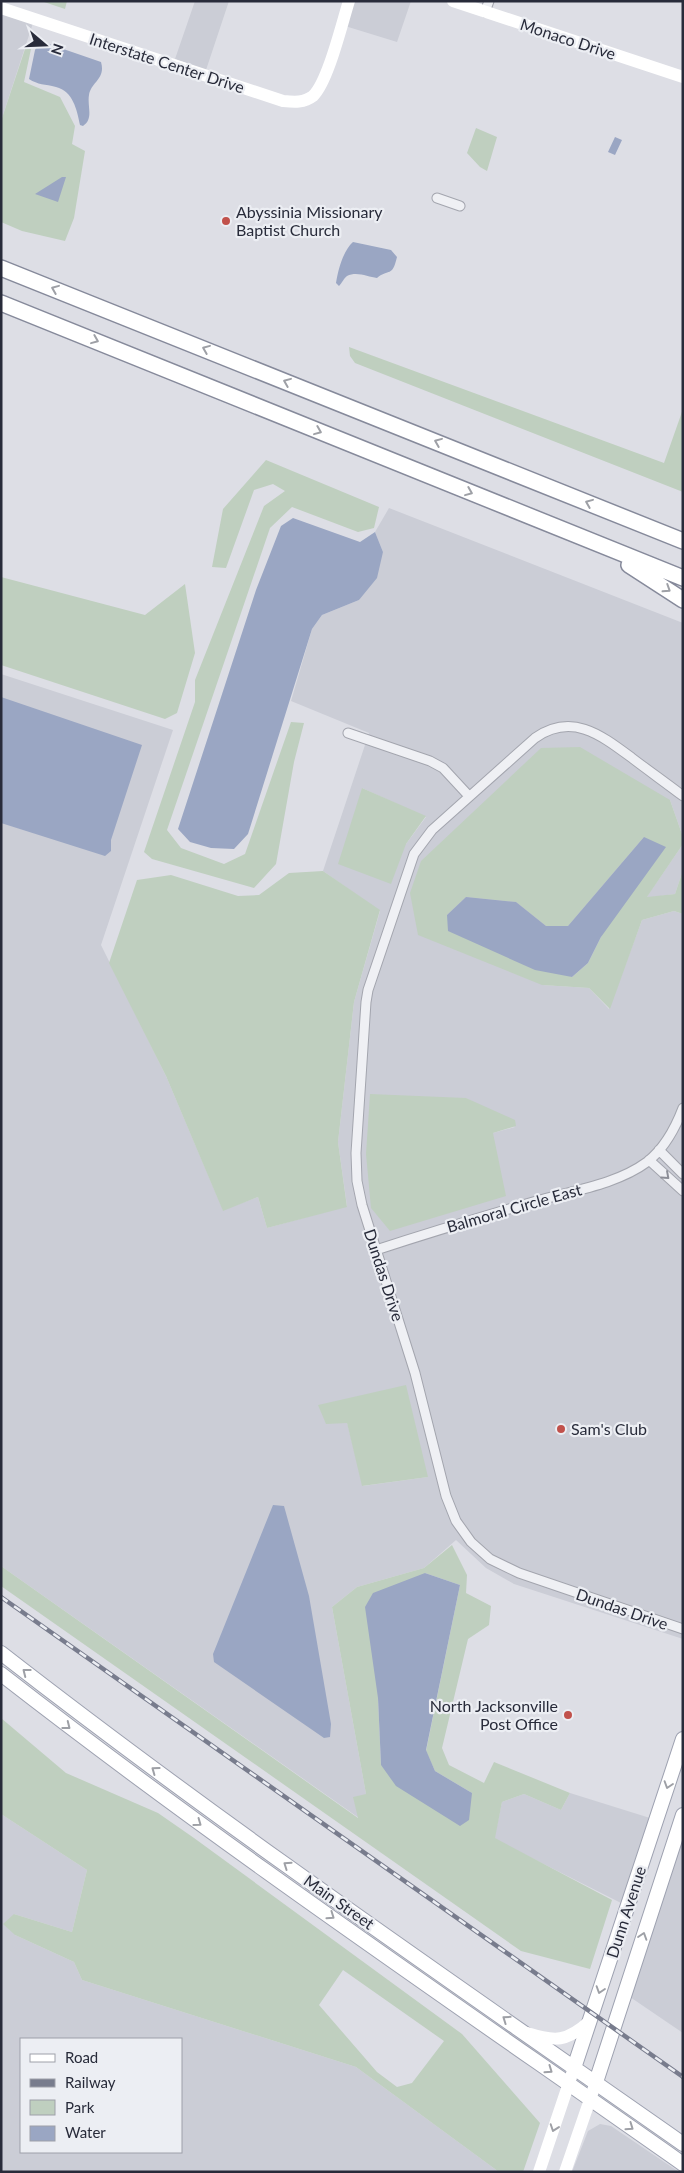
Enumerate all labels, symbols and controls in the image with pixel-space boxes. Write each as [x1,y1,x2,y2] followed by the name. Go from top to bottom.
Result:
[518,14,618,63] street label: Monaco Drive
[20,20,70,70] north arrow
[87,29,247,97] street label: Interstate Center Drive
[48,42,68,57] text: N
[236,202,383,239] place label: Abyssinia Missionary Baptist Church
[220,215,232,227] marker: Abyssinia Missionary Baptist Church
[51,285,60,295] one-way arrow
[90,334,99,345] one-way arrow
[202,345,211,355] one-way arrow
[284,377,292,387] one-way arrow
[314,425,322,435] one-way arrow
[434,438,443,448] one-way arrow
[464,486,473,496] one-way arrow
[585,498,594,509] one-way arrow
[661,582,670,592] one-way arrow
[660,1170,669,1179] one-way arrow
[444,1179,584,1236] street label: Balmoral Circle East
[361,1226,408,1323] street label: Dundas Drive
[571,1419,647,1438] place label: Sam's Club
[555,1423,567,1435] marker: Sam's Club
[574,1584,671,1633] street label: Dundas Drive
[23,1670,32,1678] one-way arrow
[430,1696,558,1733] place label: North Jacksonville Post Office
[562,1709,574,1721] marker: North Jacksonville Post Office
[61,1720,70,1728] one-way arrow
[152,1768,161,1776] one-way arrow
[663,1781,673,1789] one-way arrow
[192,1817,201,1825] one-way arrow
[283,1862,293,1871] one-way arrow
[602,1864,649,1960] street label: Dunn Avenue
[300,1870,378,1933] street label: Main Street
[325,1910,334,1919] one-way arrow
[637,1932,647,1940] one-way arrow
[596,1985,606,1993] one-way arrow
[502,2016,512,2025] one-way arrow
[20,2038,182,2153] legend
[65,2048,98,2066] text: Road
[543,2065,552,2073] one-way arrow
[65,2073,116,2091] text: Railway
[65,2098,95,2116] text: Park
[624,2121,634,2130] one-way arrow
[65,2123,106,2141] text: Water
[549,2123,559,2132] one-way arrow

